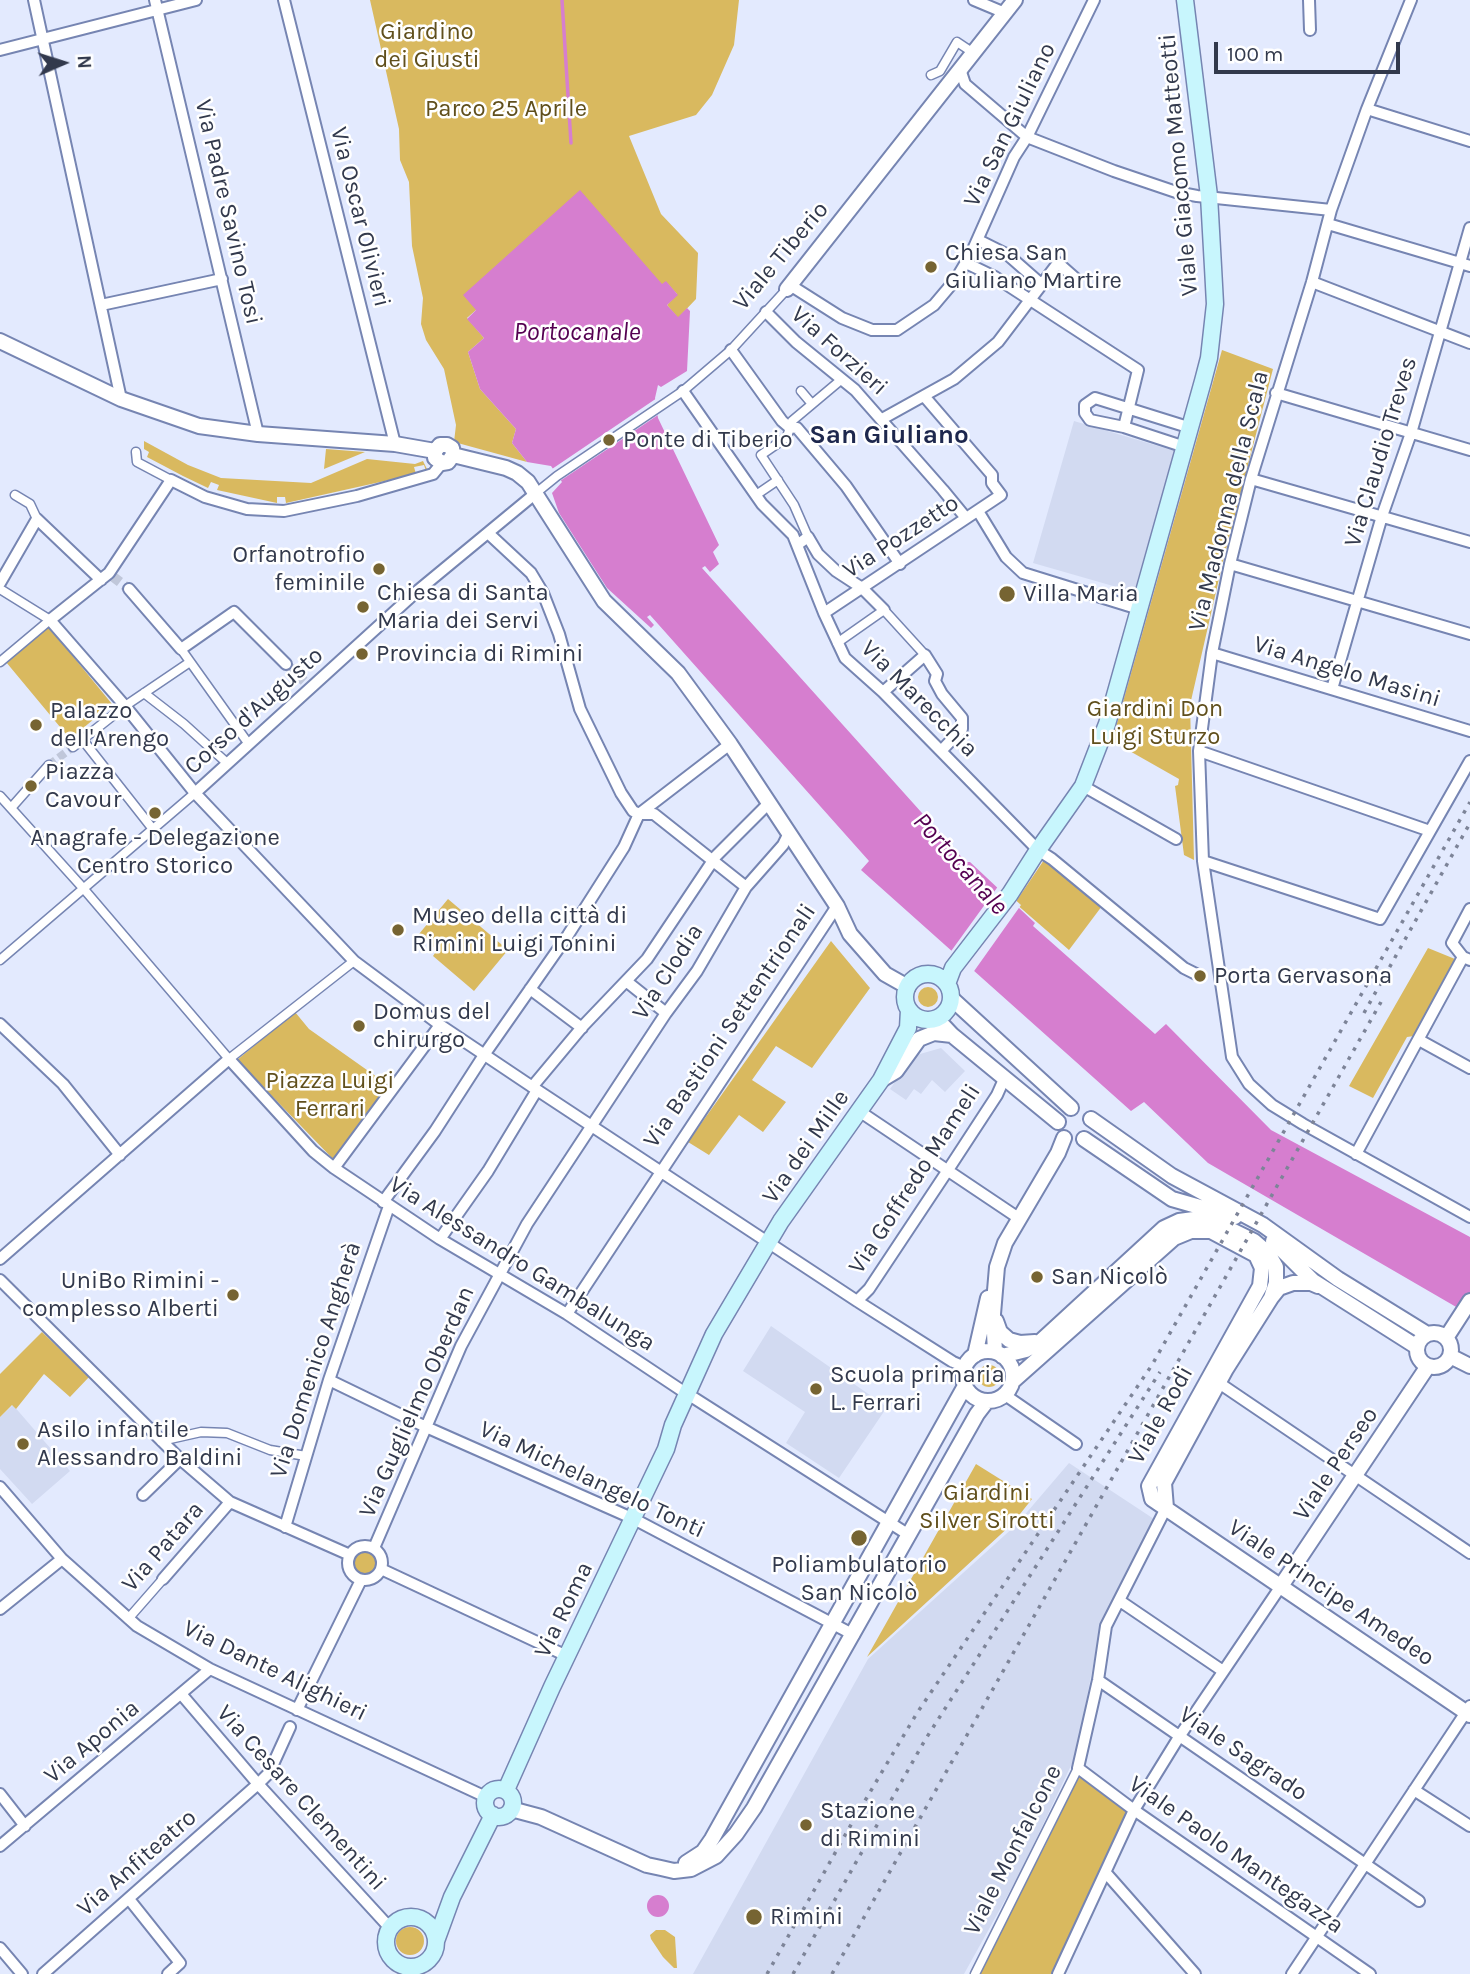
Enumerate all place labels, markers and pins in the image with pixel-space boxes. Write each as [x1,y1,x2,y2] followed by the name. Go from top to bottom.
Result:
[945,239,1122,295] place label: Chiesa San Giuliano Martire
[923,259,939,275] marker: Chiesa San Giuliano Martire
[623,426,793,454] place label: Ponte di Tiberio
[601,432,617,448] marker: Ponte di Tiberio
[232,541,365,597] place label: Orfanotrofio feminile
[371,561,387,577] marker: Orfanotrofio feminile
[377,579,549,635] place label: Chiesa di Santa Maria dei Servi
[1023,580,1139,608] place label: Villa Maria
[997,584,1017,604] marker: Villa Maria
[355,599,371,615] marker: Chiesa di Santa Maria dei Servi
[376,640,583,668] place label: Provincia di Rimini
[354,646,370,662] marker: Provincia di Rimini
[50,697,169,753] place label: Palazzo dell'Arengo
[28,717,44,733] marker: Palazzo dell'Arengo
[45,758,121,814] place label: Piazza Cavour
[23,778,39,794] marker: Piazza Cavour
[147,805,163,821] marker: Anagrafe - Delegazione Centro Storico
[30,824,280,880] place label: Anagrafe - Delegazione Centro Storico
[412,902,627,958] place label: Museo della città di Rimini Luigi Tonini
[390,922,406,938] marker: Museo della città di Rimini Luigi Tonini
[1214,962,1392,990] place label: Porta Gervasona
[1192,968,1208,984] marker: Porta Gervasona
[373,998,491,1054] place label: Domus del chirurgo
[351,1018,367,1034] marker: Domus del chirurgo
[1051,1263,1168,1291] place label: San Nicolò
[22,1267,219,1323] place label: UniBo Rimini - complesso Alberti
[1029,1269,1045,1285] marker: San Nicolò
[225,1287,241,1303] marker: UniBo Rimini - complesso Alberti
[830,1361,1005,1417] place label: Scuola primaria L. Ferrari
[808,1381,824,1397] marker: Scuola primaria L. Ferrari
[37,1416,242,1472] place label: Asilo infantile Alessandro Baldini
[15,1436,31,1452] marker: Asilo infantile Alessandro Baldini
[849,1528,869,1548] marker: Poliambulatorio San Nicolò
[771,1551,947,1607] place label: Poliambulatorio San Nicolò
[820,1797,920,1853] place label: Stazione di Rimini
[798,1817,814,1833] marker: Stazione di Rimini
[770,1903,843,1931] place label: Rimini
[744,1907,764,1927] marker: Rimini

